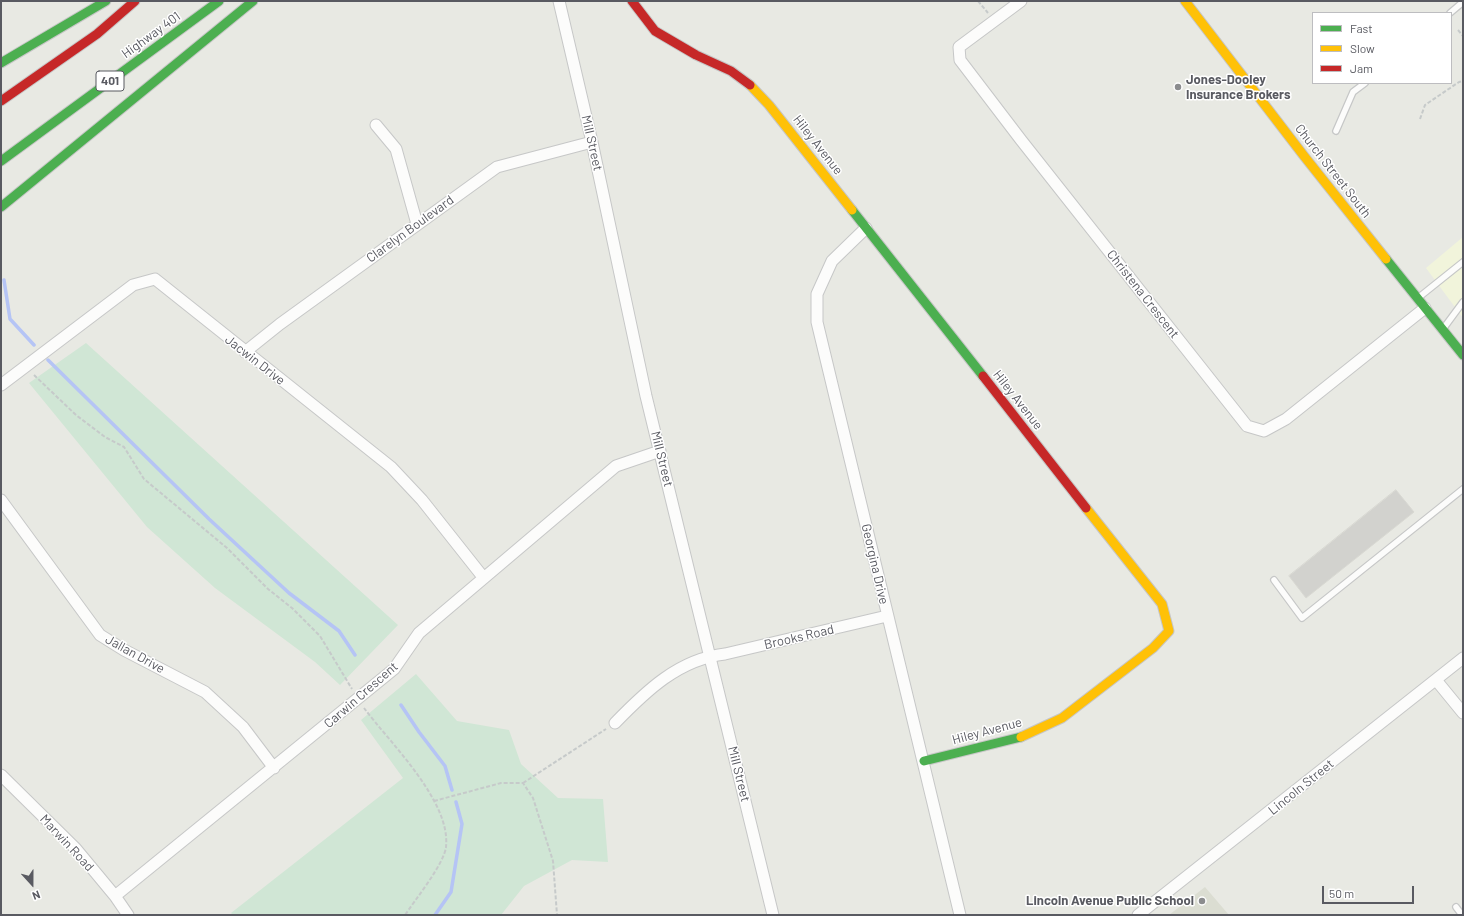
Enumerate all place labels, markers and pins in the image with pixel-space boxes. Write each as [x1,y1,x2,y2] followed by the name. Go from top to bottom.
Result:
[1186,72,1291,103] place label: Jones-Dooley Insurance Brokers
[1173,82,1183,92] marker: Jones-Dooley Insurance Brokers
[1026,893,1194,909] place label: Lincoln Avenue Public School
[1197,896,1207,906] marker: Lincoln Avenue Public School

